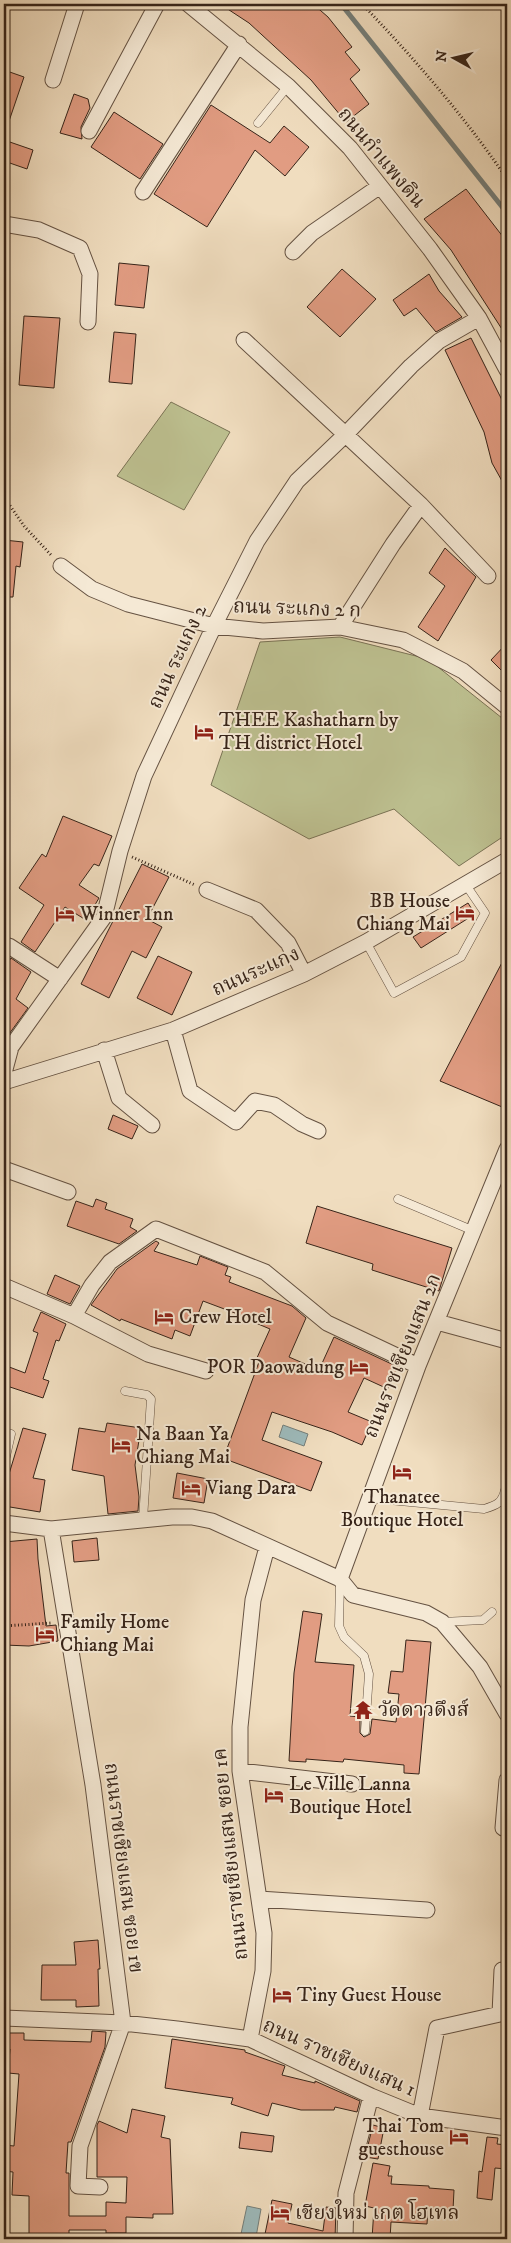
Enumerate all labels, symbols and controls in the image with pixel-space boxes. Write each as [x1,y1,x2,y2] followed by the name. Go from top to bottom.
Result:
[428,32,478,82] north arrow
[432,49,452,63] text: N
[332,102,430,214] street label: ถนนกำแพงดิน
[232,594,362,624] street label: ถนน ระแกง 2 ก
[143,601,213,713] street label: ถนน ระแกง 2
[219,708,399,756] place label: THEE Kashatharn by TH district Hotel
[193,721,215,743] hotel icon: THEE Kashatharn by TH district Hotel
[356,889,450,937] place label: BB House Chiang Mai
[79,902,174,927] place label: Winner Inn
[454,902,476,924] hotel icon: BB House Chiang Mai
[54,903,76,925] hotel icon: Winner Inn
[208,942,304,1002] street label: ถนนระแกง
[359,1270,447,1442] street label: ถนนราชเชียงแสน 2ก
[179,1305,272,1330] place label: Crew Hotel
[153,1306,175,1328] hotel icon: Crew Hotel
[207,1355,344,1380] place label: POR Daowadung
[348,1356,370,1378] hotel icon: POR Daowadung
[136,1422,230,1470] place label: Na Baan Ya Chiang Mai
[110,1434,132,1456] hotel icon: Na Baan Ya Chiang Mai
[391,1461,413,1483] hotel icon: Thanatee Boutique Hotel
[205,1476,296,1501] place label: Viang Dara
[180,1477,202,1499] hotel icon: Viang Dara
[341,1485,463,1533] place label: Thanatee Boutique Hotel
[60,1610,169,1658] place label: Family Home Chiang Mai
[34,1623,56,1645] hotel icon: Family Home Chiang Mai
[378,1698,469,1723] place label: วัดดาวดึงส์
[352,1699,374,1721] temple icon: วัดดาวดึงส์
[207,1747,255,1961] street label: ถนนราชเชียงแสน ซอย 1ค
[98,1761,148,1975] street label: ถนนราชเชียงแสน ซอย 1ข
[289,1772,412,1820] place label: Le Ville Lanna Boutique Hotel
[263,1784,285,1806] hotel icon: Le Ville Lanna Boutique Hotel
[297,1983,441,2008] place label: Tiny Guest House
[271,1984,293,2006] hotel icon: Tiny Guest House
[259,2013,419,2103] street label: ถนน ราชเชียงแสน 1
[358,2114,444,2162] place label: Thai Tom guesthouse
[448,2126,470,2148] hotel icon: Thai Tom guesthouse
[295,2198,460,2226] place label: เชียงใหม่ เกต โฮเทล
[269,2202,291,2224] hotel icon: เชียงใหม่ เกต โฮเทล

